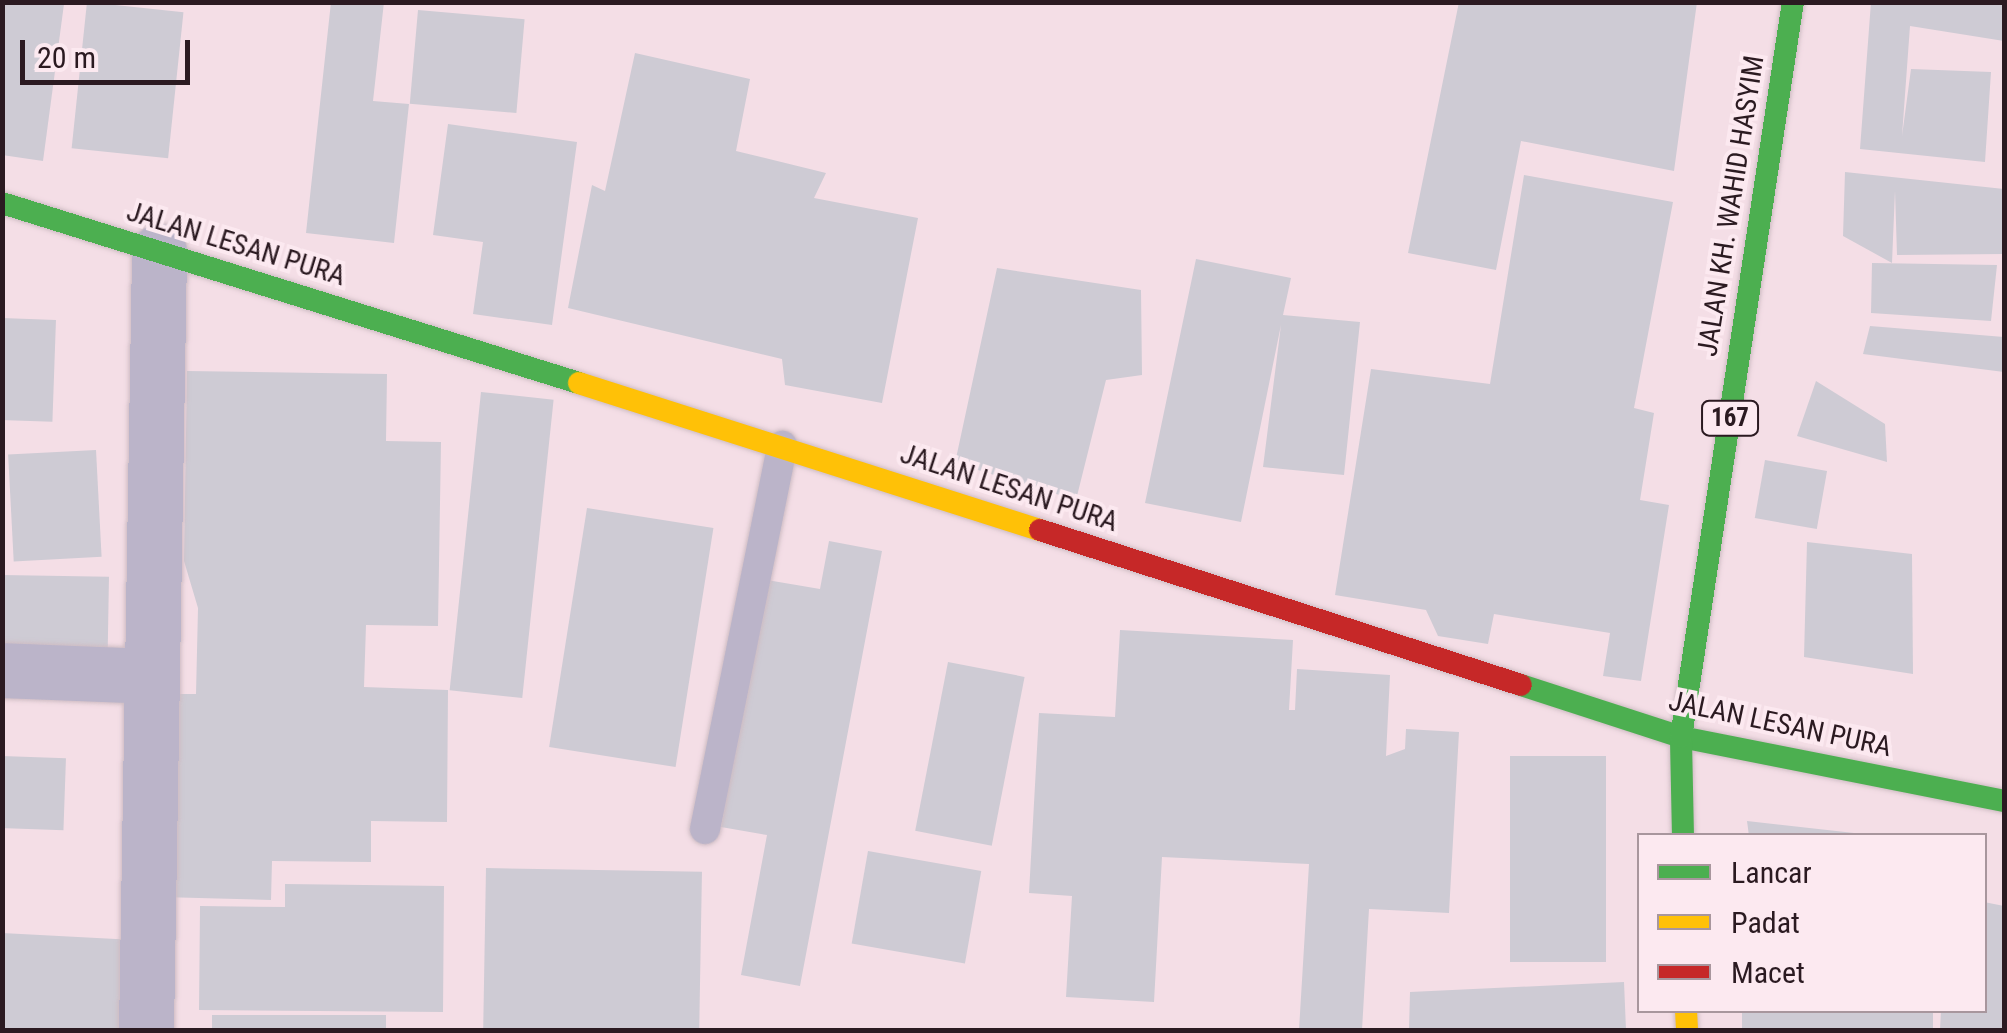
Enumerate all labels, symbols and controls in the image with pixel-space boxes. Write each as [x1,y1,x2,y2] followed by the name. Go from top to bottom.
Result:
[25,20,195,82] scale bar
[37,40,96,75] text: 20 m
[1691,53,1771,359] street label: JALAN KH. WAHID HASYIM
[123,195,349,293] street label: JALAN LESAN PURA
[1700,398,1760,438] road number: 167
[896,437,1122,539] street label: JALAN LESAN PURA
[1666,684,1894,764] street label: JALAN LESAN PURA
[1637,833,1987,1013] legend
[1731,855,1812,890] text: Lancar
[1731,905,1800,940] text: Padat
[1731,955,1805,990] text: Macet

